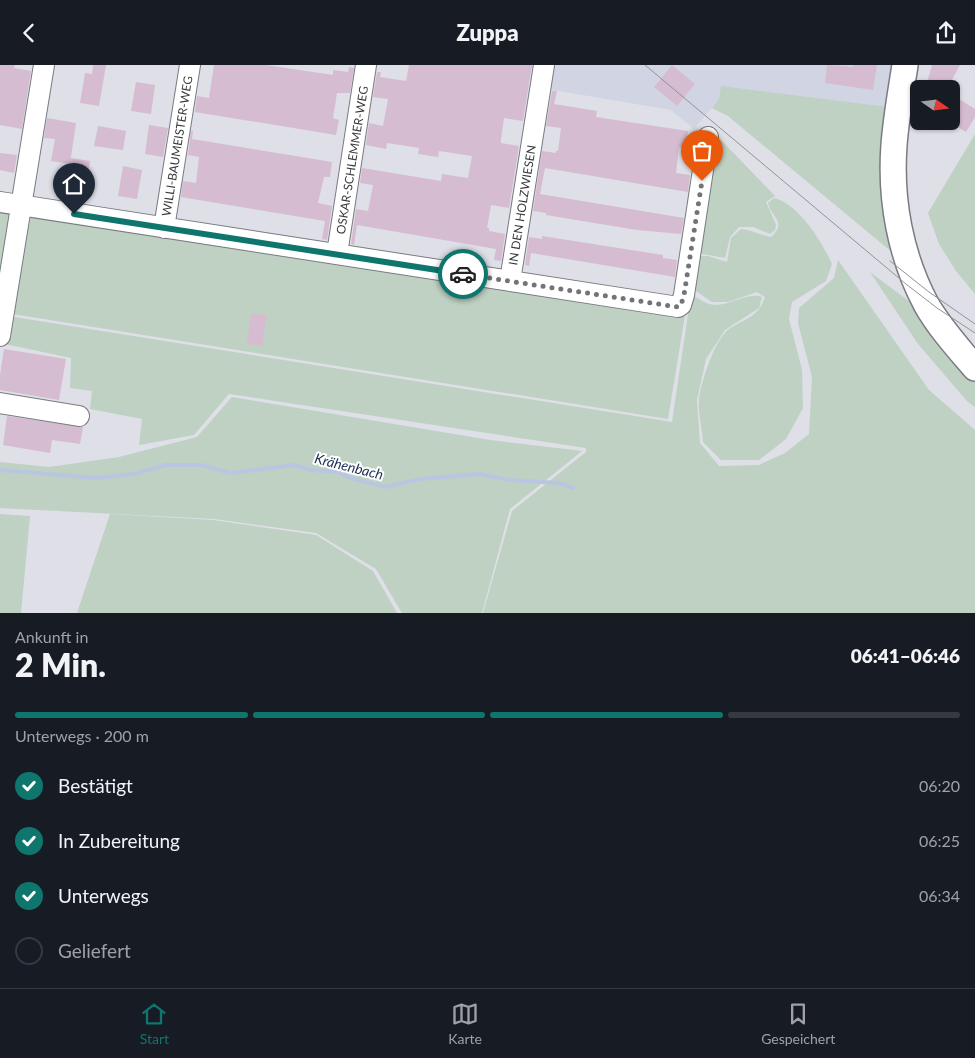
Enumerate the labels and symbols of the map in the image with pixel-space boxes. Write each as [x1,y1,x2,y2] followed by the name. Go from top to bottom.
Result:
[158,74,196,217] street label: WILLI-BAUMEISTER-WEG
[910,80,960,130] north arrow
[333,85,371,235] street label: OSKAR-SCHLEMMER-WEG
[681,130,723,181] pin
[505,144,539,266] street label: IN DEN HOLZWIESEN
[53,163,95,214] pin
[438,249,488,299] courier
[313,449,385,483] water label: Krähenbach

